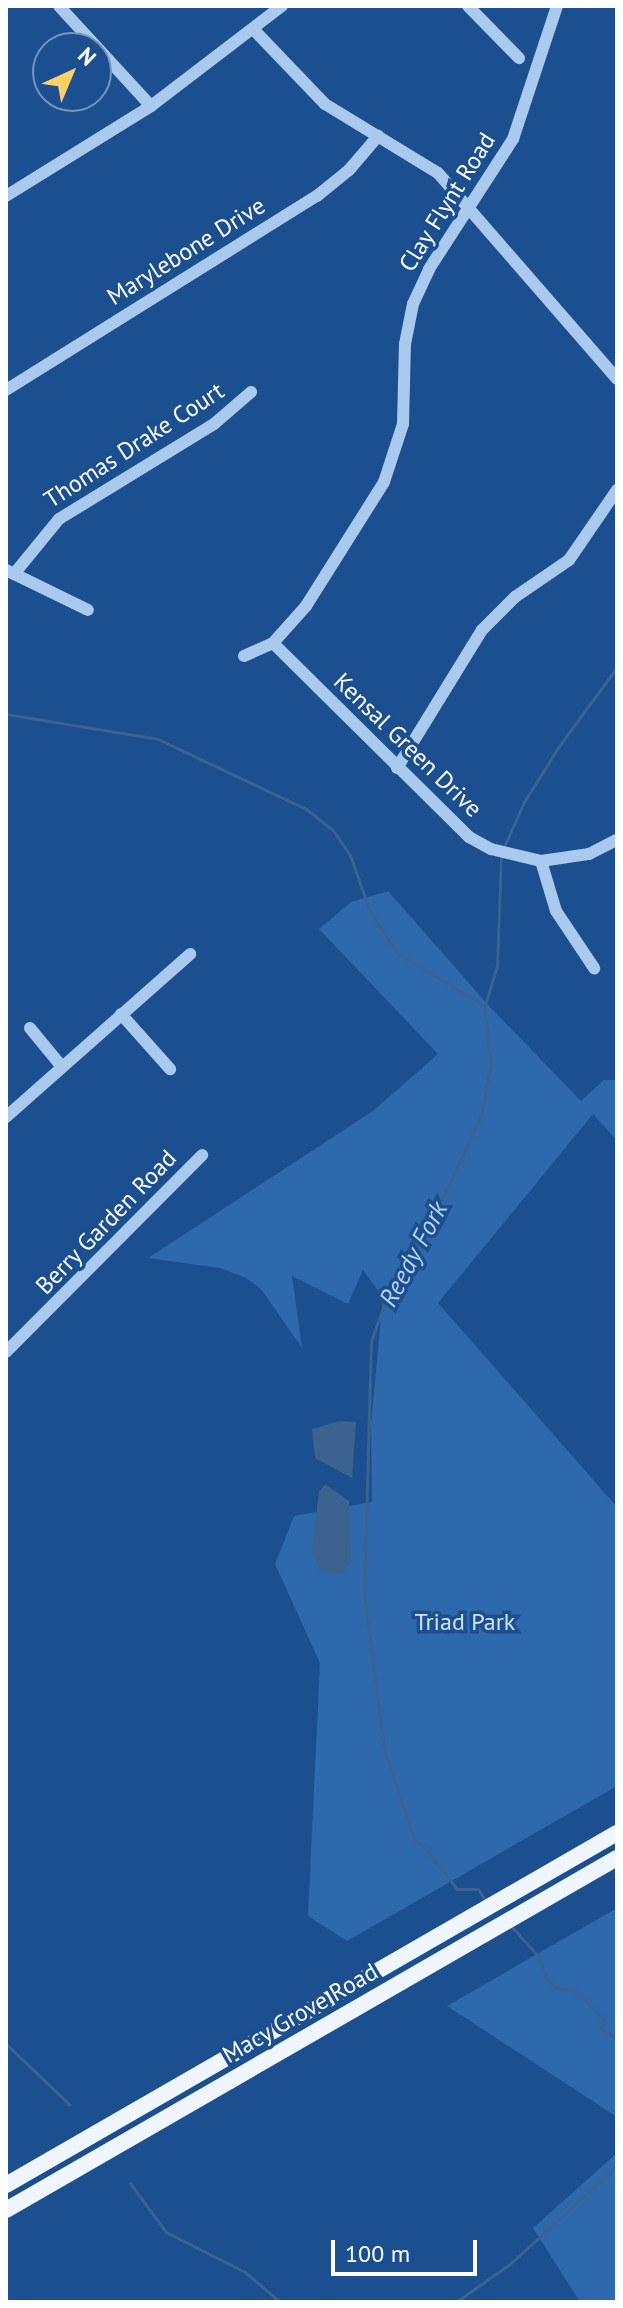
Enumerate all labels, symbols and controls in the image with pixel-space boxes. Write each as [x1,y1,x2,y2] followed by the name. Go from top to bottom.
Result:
[32,32,112,112] north arrow
[72,41,102,71] text: N
[393,127,501,277] street label: Clay Flynt Road
[102,191,270,311] street label: Marylebone Drive
[39,376,229,514] street label: Thomas Drake Court
[328,667,488,823] street label: Kensal Green Drive
[30,1144,182,1300] street label: Berry Garden Road
[372,1196,454,1312] water label: Reedy Fork
[415,1608,515,1636] park label: Triad Park
[217,1957,383,2069] street label: Macy Grove Road
[335,2224,481,2274] scale bar
[345,2238,410,2269] text: 100 m

